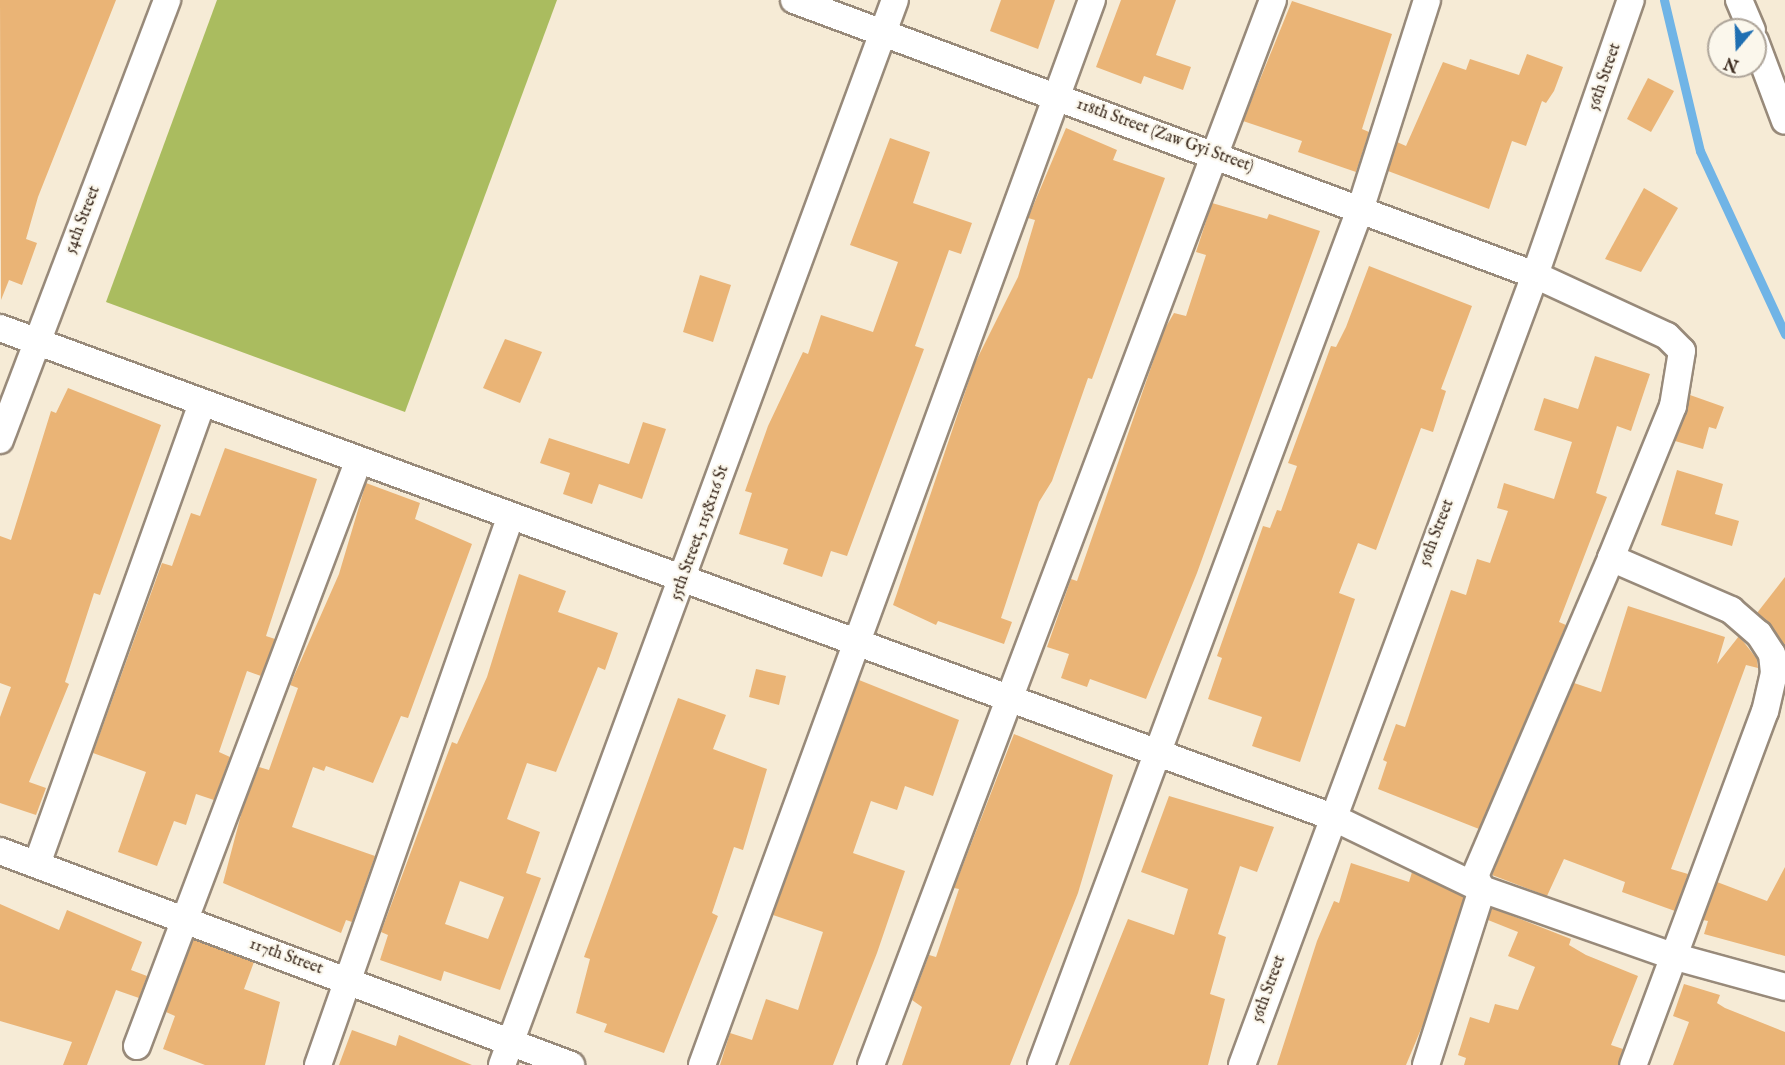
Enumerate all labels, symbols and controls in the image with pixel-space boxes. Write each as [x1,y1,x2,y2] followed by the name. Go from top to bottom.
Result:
[1707,18,1767,78] north arrow
[1585,41,1625,113] street label: 56th Street
[1722,51,1742,75] text: N
[1074,95,1256,177] street label: 118th Street (Zaw Gyi Street)
[61,184,105,256] street label: 54th Street
[667,463,733,603] street label: 55th Street, 115&116 St
[1416,497,1458,569] street label: 56th Street
[247,935,325,979] street label: 117th Street
[1248,953,1290,1025] street label: 56th Street

